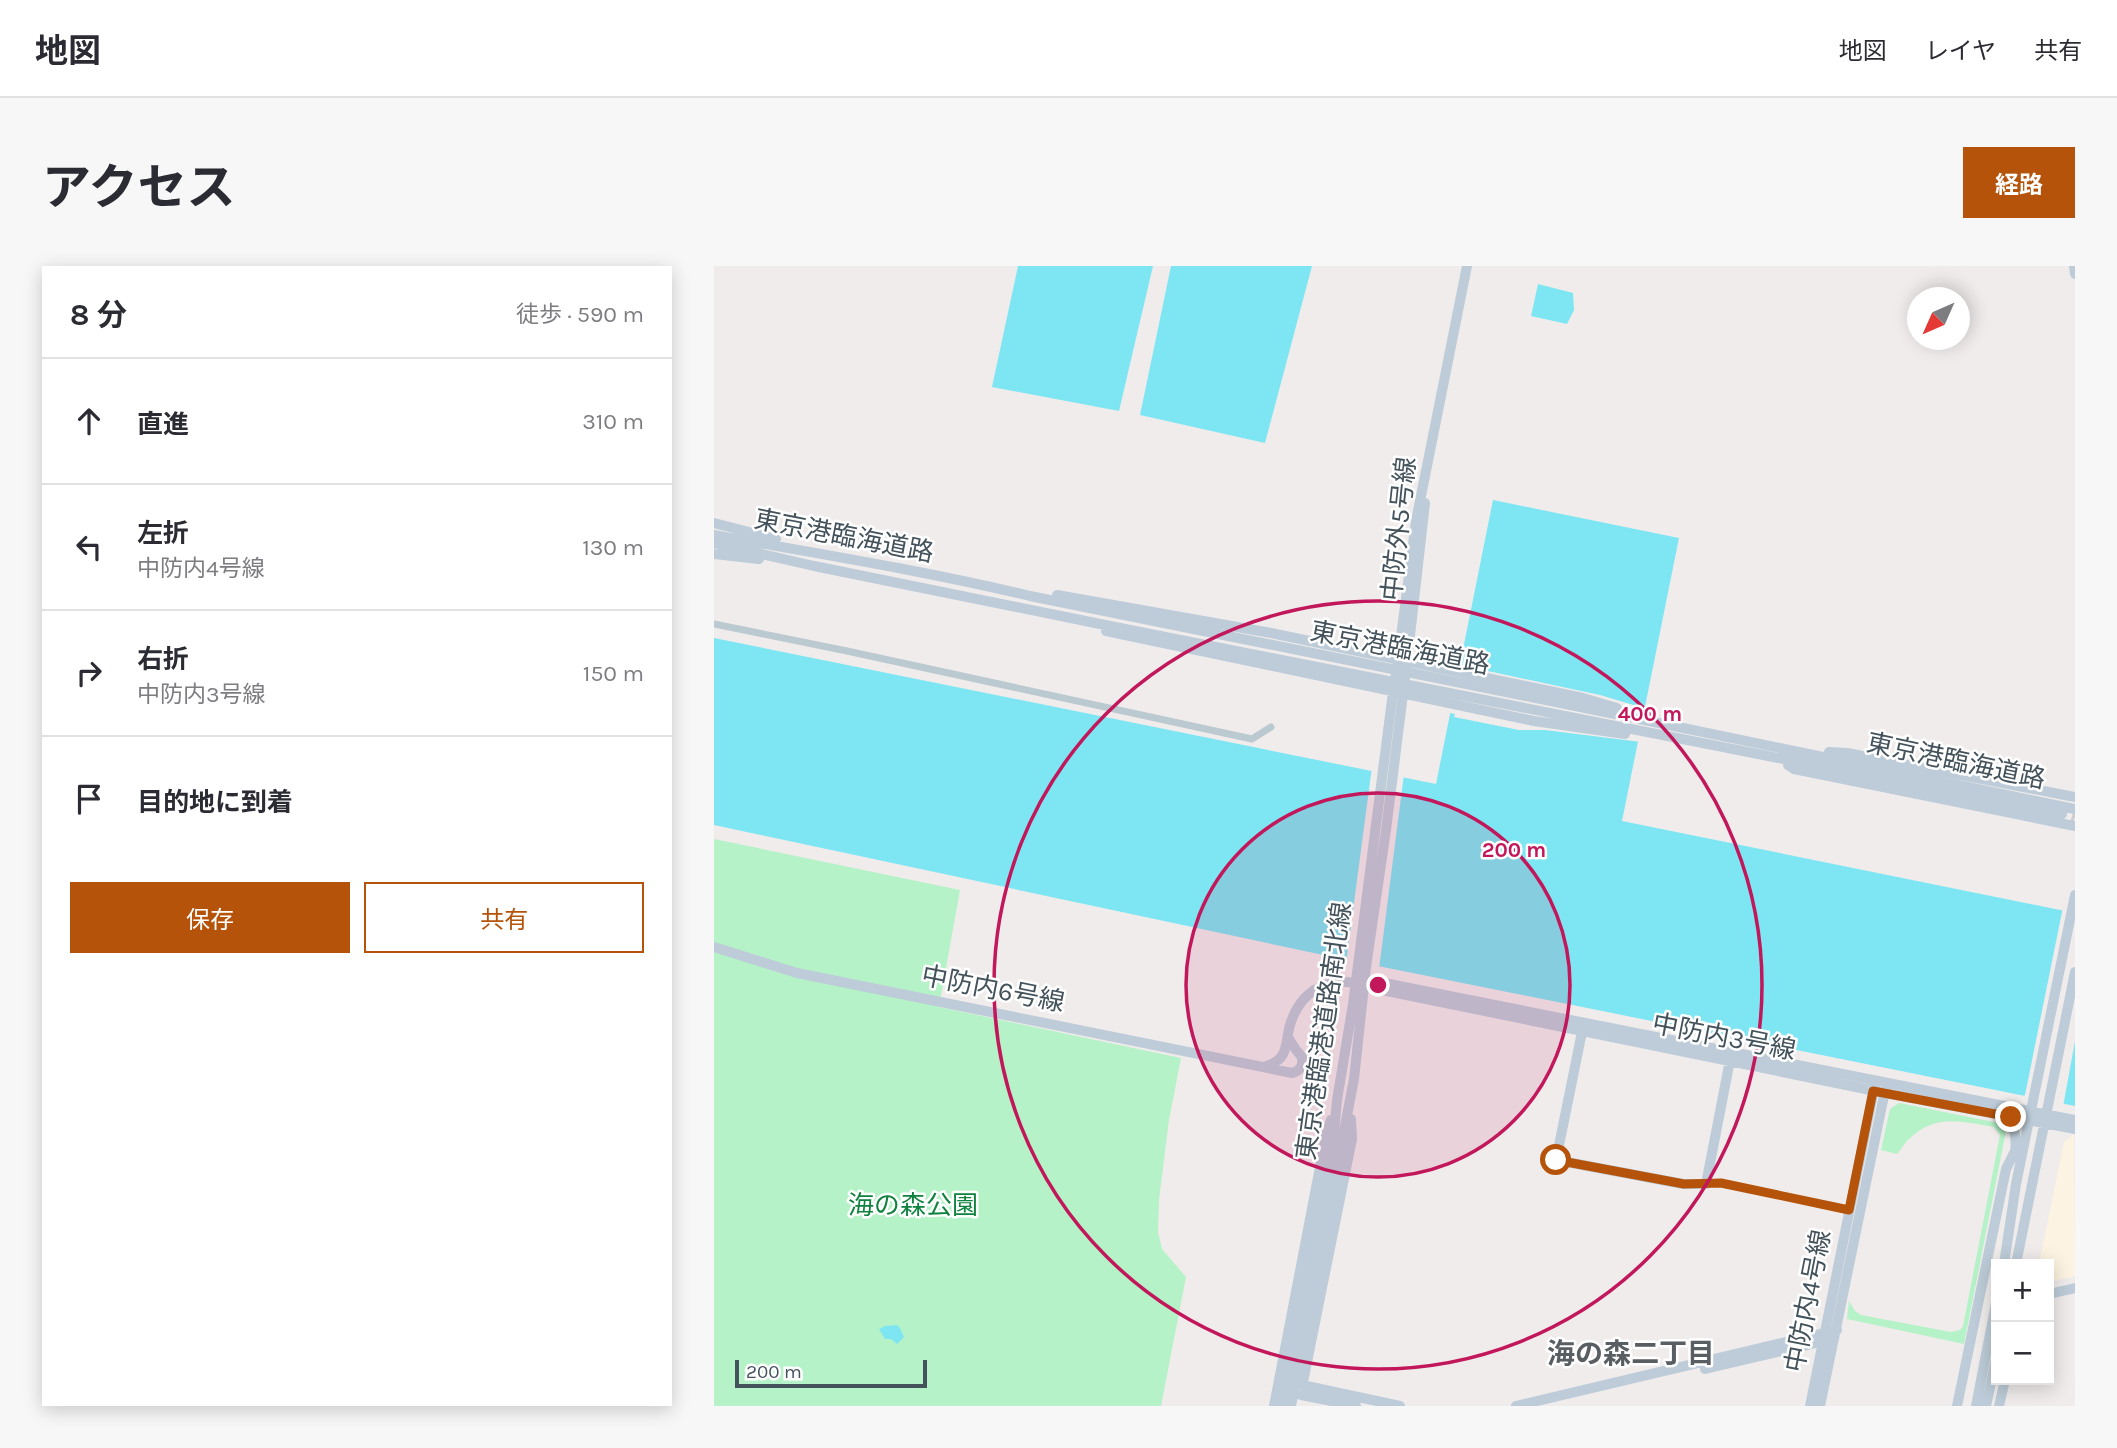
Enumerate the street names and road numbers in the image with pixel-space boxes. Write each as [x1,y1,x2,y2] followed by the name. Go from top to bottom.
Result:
[1376,455,1422,603] street label: 中防外5号線
[752,503,936,569] street label: 東京港臨海道路
[1308,615,1492,681] street label: 東京港臨海道路
[1864,727,2048,795] street label: 東京港臨海道路
[1291,900,1357,1162] street label: 東京港臨港道路南北線
[919,960,1067,1018] street label: 中防内6号線
[1650,1008,1798,1066] street label: 中防内3号線
[1779,1227,1837,1375] street label: 中防内4号線

